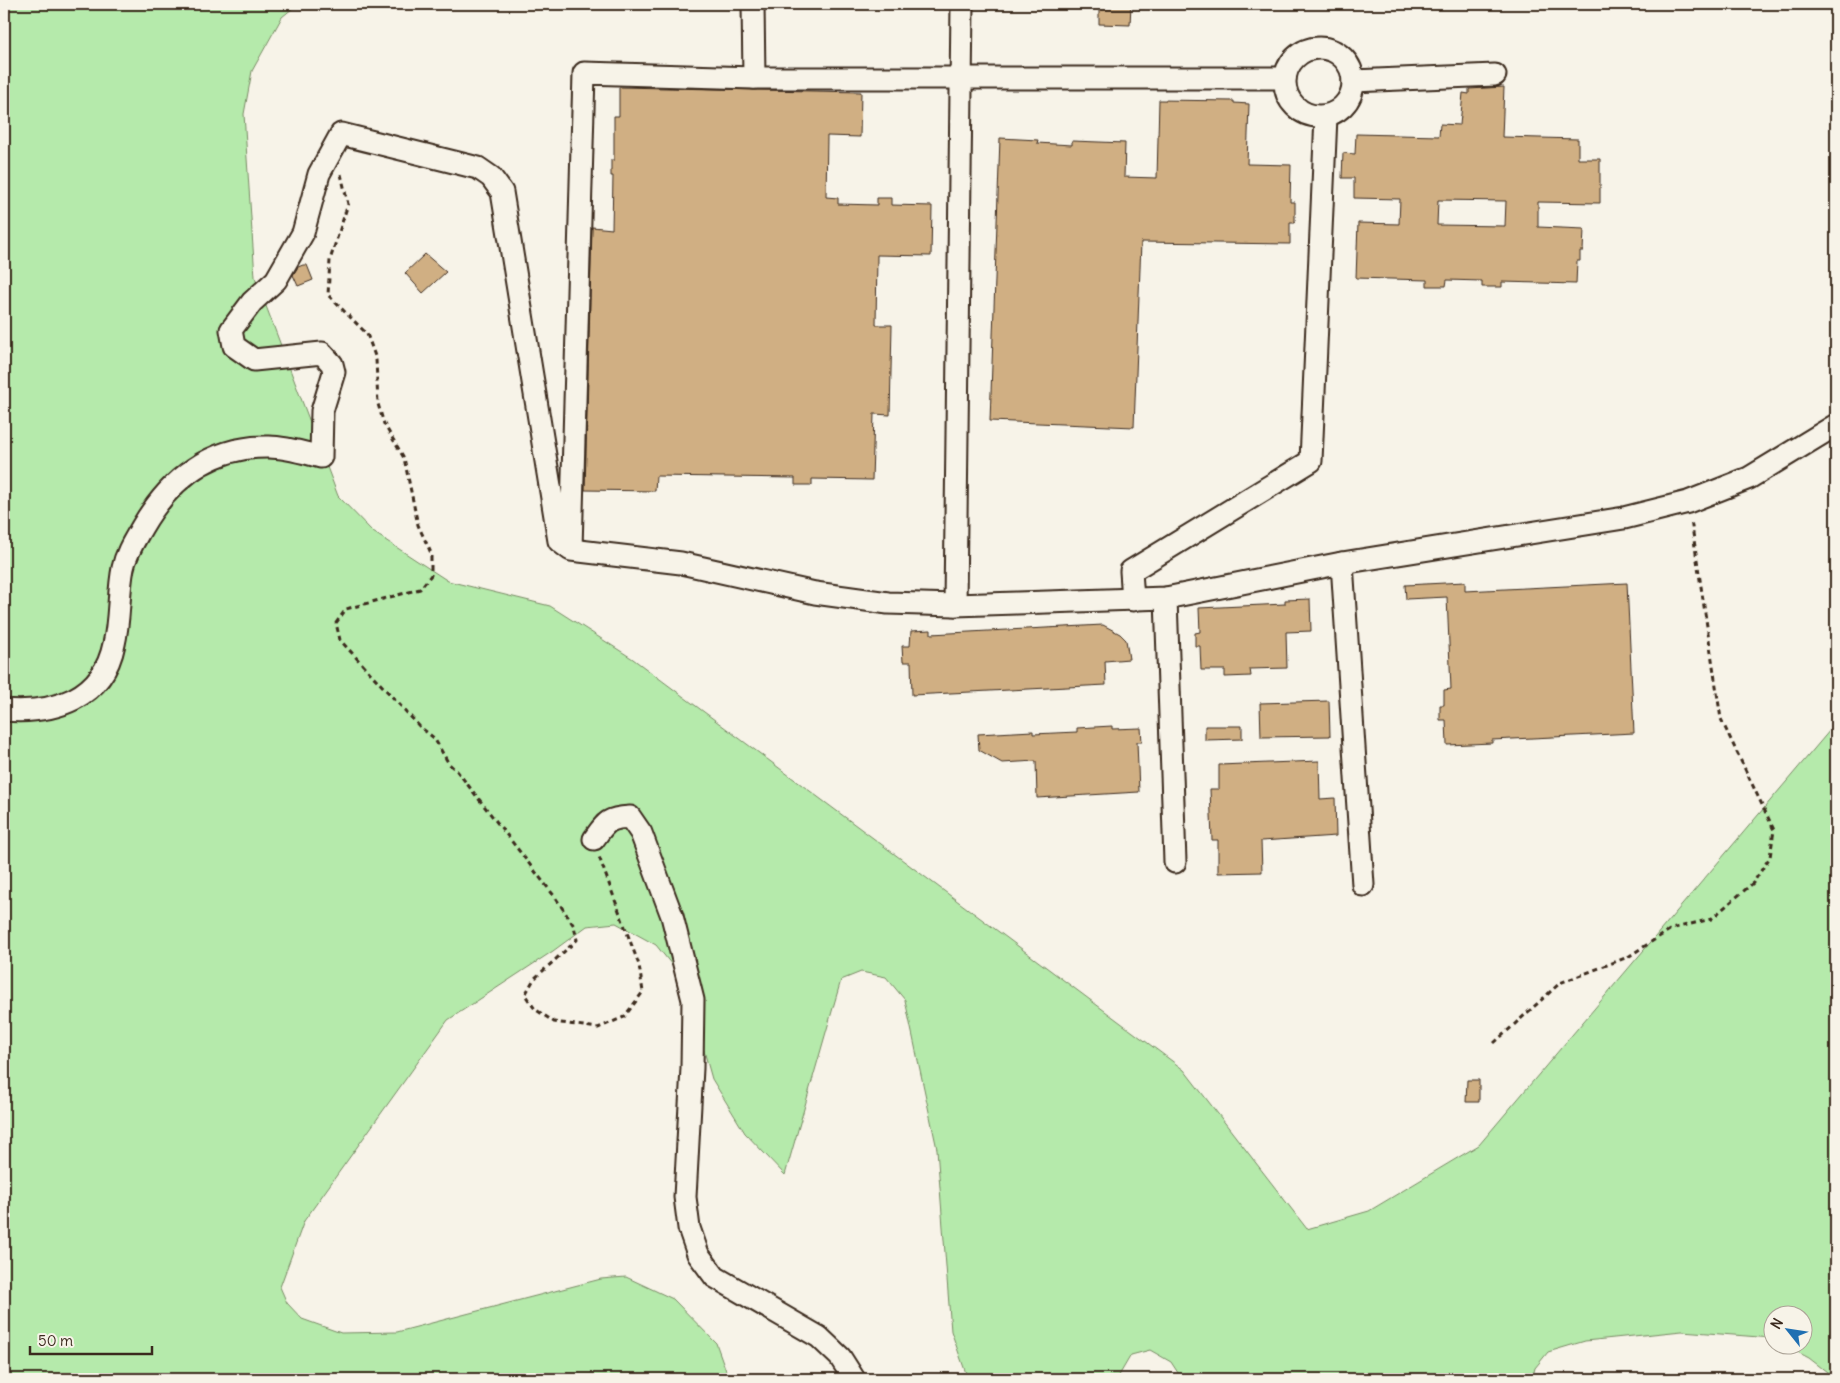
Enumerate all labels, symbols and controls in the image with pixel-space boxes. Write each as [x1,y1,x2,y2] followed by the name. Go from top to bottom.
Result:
[1762,1306,1812,1356] north arrow
[1767,1315,1787,1332] text: N
[30,1323,152,1355] scale bar
[38,1331,73,1350] text: 50 m

